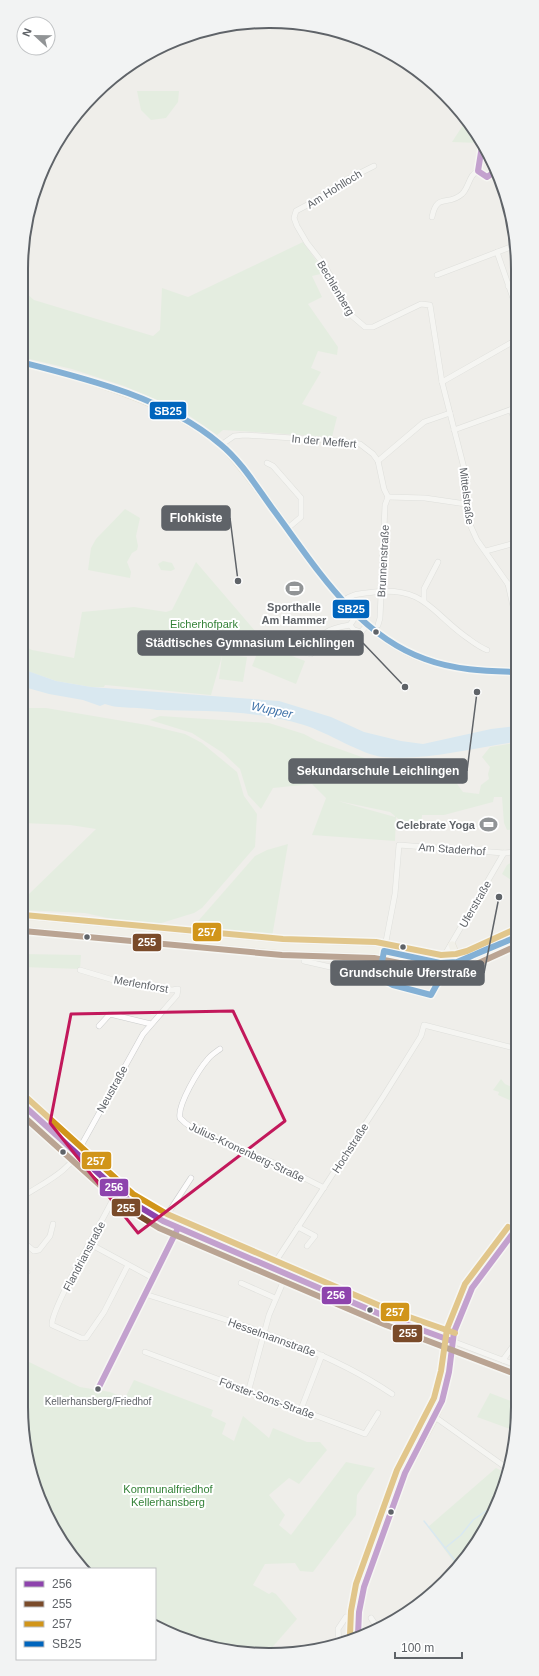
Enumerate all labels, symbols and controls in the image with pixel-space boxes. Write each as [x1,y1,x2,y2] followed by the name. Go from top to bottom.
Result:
[16,16,56,56] north arrow
[20,26,34,38] text: N
[304,167,364,211] street label: Am Hohlloch
[315,258,357,318] street label: Bechlenberg
[149,401,187,420] line badge: SB25
[154,405,182,417] text: SB25
[291,432,357,450] street label: In der Meffert
[458,467,476,525] street label: Mittelstraße
[162,506,230,530] callout: Flohkiste
[170,511,223,525] text: Flohkiste
[375,524,391,598] street label: Brunnenstraße
[284,579,304,599] sports icon: Sporthalle Am Hammer
[332,599,370,619] line badge: SB25
[262,601,327,626] place label: Sporthalle Am Hammer
[337,603,365,615] text: SB25
[170,618,238,630] park label: Eicherhofpark
[371,627,381,637] unlabelled marker
[138,631,363,655] callout: Städtisches Gymnasium Leichlingen
[145,636,355,650] text: Städtisches Gymnasium Leichlingen
[250,699,295,721] water label: Wupper
[289,759,467,783] callout: Sekundarschule Leichlingen
[297,764,459,778] text: Sekundarschule Leichlingen
[478,815,498,835] sports icon: Celebrate Yoga
[396,819,476,831] place label: Celebrate Yoga
[418,841,487,857] street label: Am Staderhof
[457,878,493,930] street label: Uferstraße
[192,922,222,942] line badge: 257
[198,926,216,938] text: 257
[82,932,92,942] unlabelled marker
[132,933,162,952] line badge: 255
[138,936,156,948] text: 255
[398,942,408,952] unlabelled marker
[331,961,484,985] callout: Grundschule Uferstraße
[339,966,477,980] text: Grundschule Uferstraße
[113,973,169,995] street label: Merlenforst
[94,1064,130,1114] street label: Neustraße
[187,1120,307,1184] street label: Julius-Kronenberg-Straße
[329,1121,371,1175] street label: Hochstraße
[58,1147,68,1157] unlabelled marker
[81,1151,112,1170] line badge: 257
[87,1155,105,1167] text: 257
[99,1178,129,1197] line badge: 256
[105,1181,123,1193] text: 256
[111,1198,141,1217] line badge: 255
[117,1202,135,1214] text: 255
[61,1219,107,1293] street label: Flandrianstraße
[321,1286,352,1305] line badge: 256
[327,1289,345,1301] text: 256
[380,1302,410,1322] line badge: 257
[365,1305,375,1315] unlabelled marker
[386,1306,404,1318] text: 257
[227,1316,317,1358] street label: Hesselmannstraße
[392,1324,423,1343] line badge: 255
[399,1327,417,1339] text: 255
[218,1375,316,1421] street label: Förster-Sons-Straße
[93,1384,103,1394] marker: Kellerhansberg/Friedhof
[45,1396,152,1407] place label: Kellerhansberg/Friedhof
[123,1483,214,1508] park label: Kommunalfriedhof Kellerhansberg
[386,1507,396,1517] unlabelled marker
[16,1568,156,1660] legend
[52,1577,72,1591] text: 256
[52,1597,72,1611] text: 255
[52,1617,72,1631] text: 257
[395,1634,462,1660] scale bar
[52,1637,82,1651] text: SB25
[401,1641,434,1655] text: 100 m

